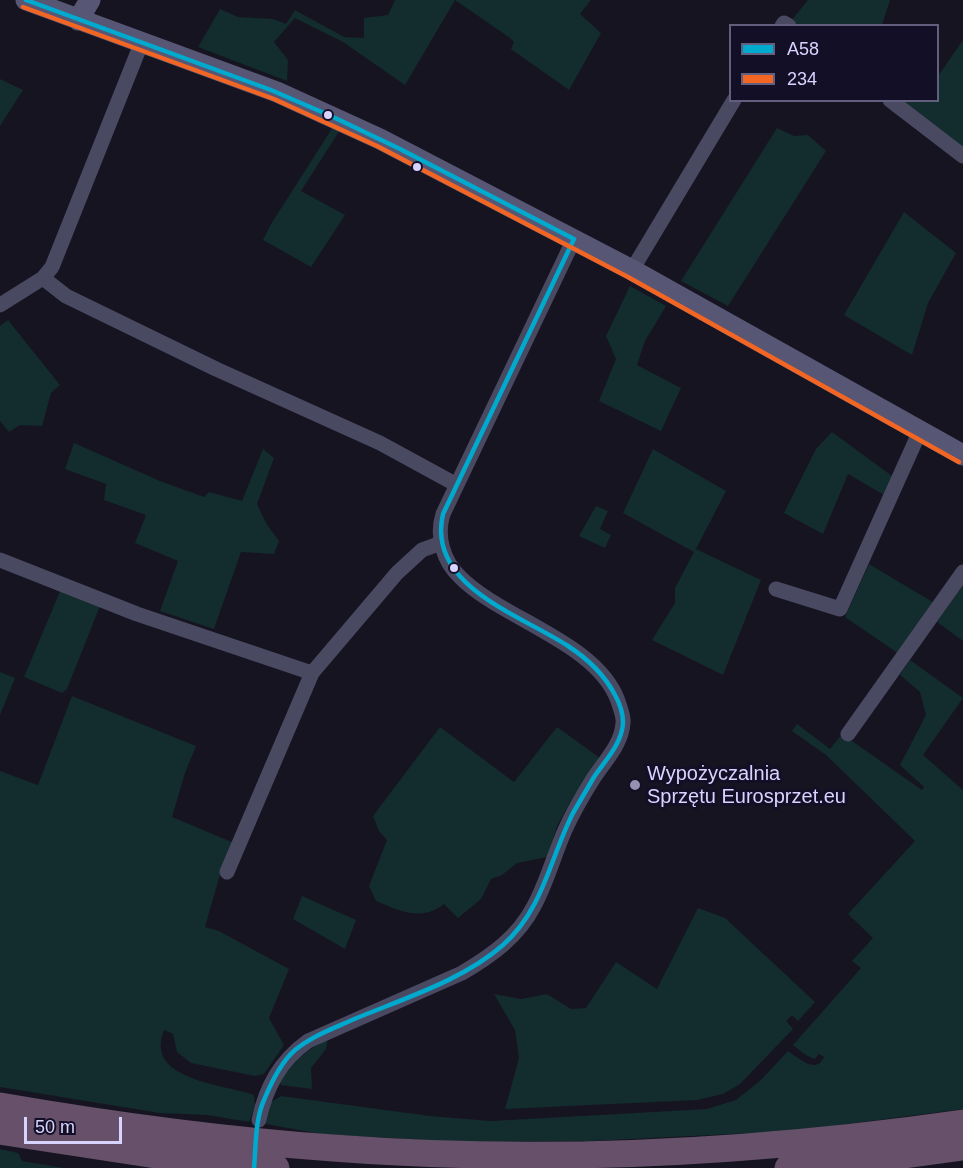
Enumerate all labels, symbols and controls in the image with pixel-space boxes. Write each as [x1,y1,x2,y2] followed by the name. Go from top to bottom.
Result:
[729,24,939,102] legend
[787,39,819,59] text: A58
[787,69,817,89] text: 234
[322,109,334,121] unlabelled marker
[411,161,423,173] unlabelled marker
[448,562,460,574] unlabelled marker
[647,762,846,809] place label: Wypożyczalnia Sprzętu Eurosprzet.eu
[628,778,642,792] marker: Wypożyczalnia Sprzętu Eurosprzet.eu
[27,1105,124,1143] scale bar
[35,1117,75,1137] text: 50 m

